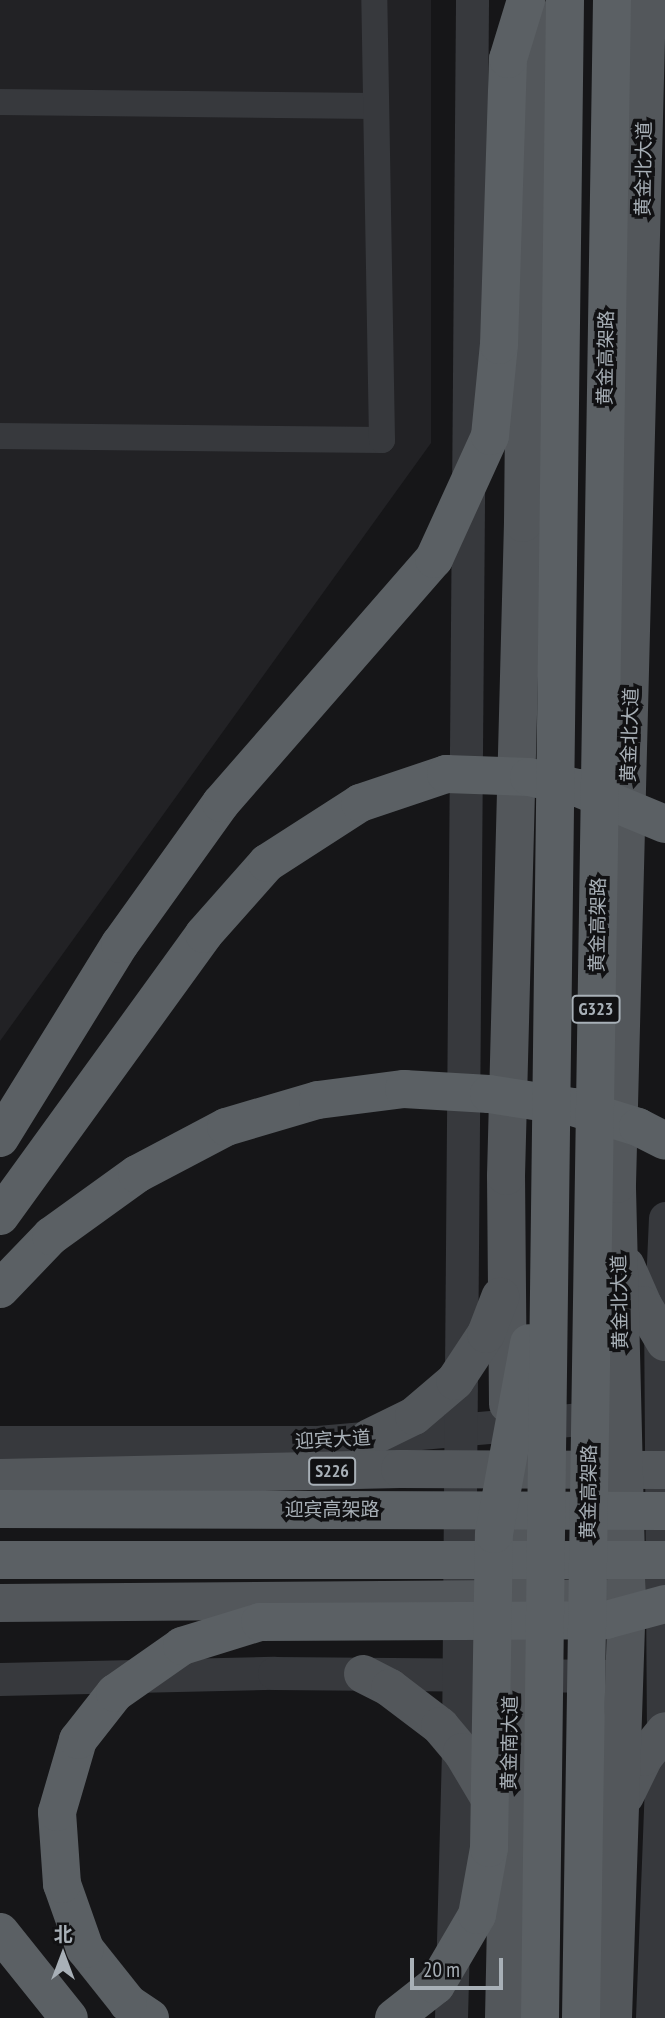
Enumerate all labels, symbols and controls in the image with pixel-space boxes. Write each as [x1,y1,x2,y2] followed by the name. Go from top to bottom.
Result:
[632,121,656,217] street label: 黄金北大道
[594,310,618,406] street label: 黄金高架路
[617,687,643,783] street label: 黄金北大道
[586,877,610,973] street label: 黄金高架路
[572,994,620,1024] road number: G323
[608,1254,632,1350] street label: 黄金北大道
[294,1427,372,1453] street label: 迎宾大道
[577,1444,601,1540] street label: 黄金高架路
[308,1456,356,1486] road number: S226
[285,1499,379,1521] street label: 迎宾高架路
[498,1695,522,1791] street label: 黄金南大道
[28,1920,98,1990] north arrow
[53,1922,73,1946] text: 北
[413,1944,506,1988] scale bar
[423,1956,460,1983] text: 20 m

